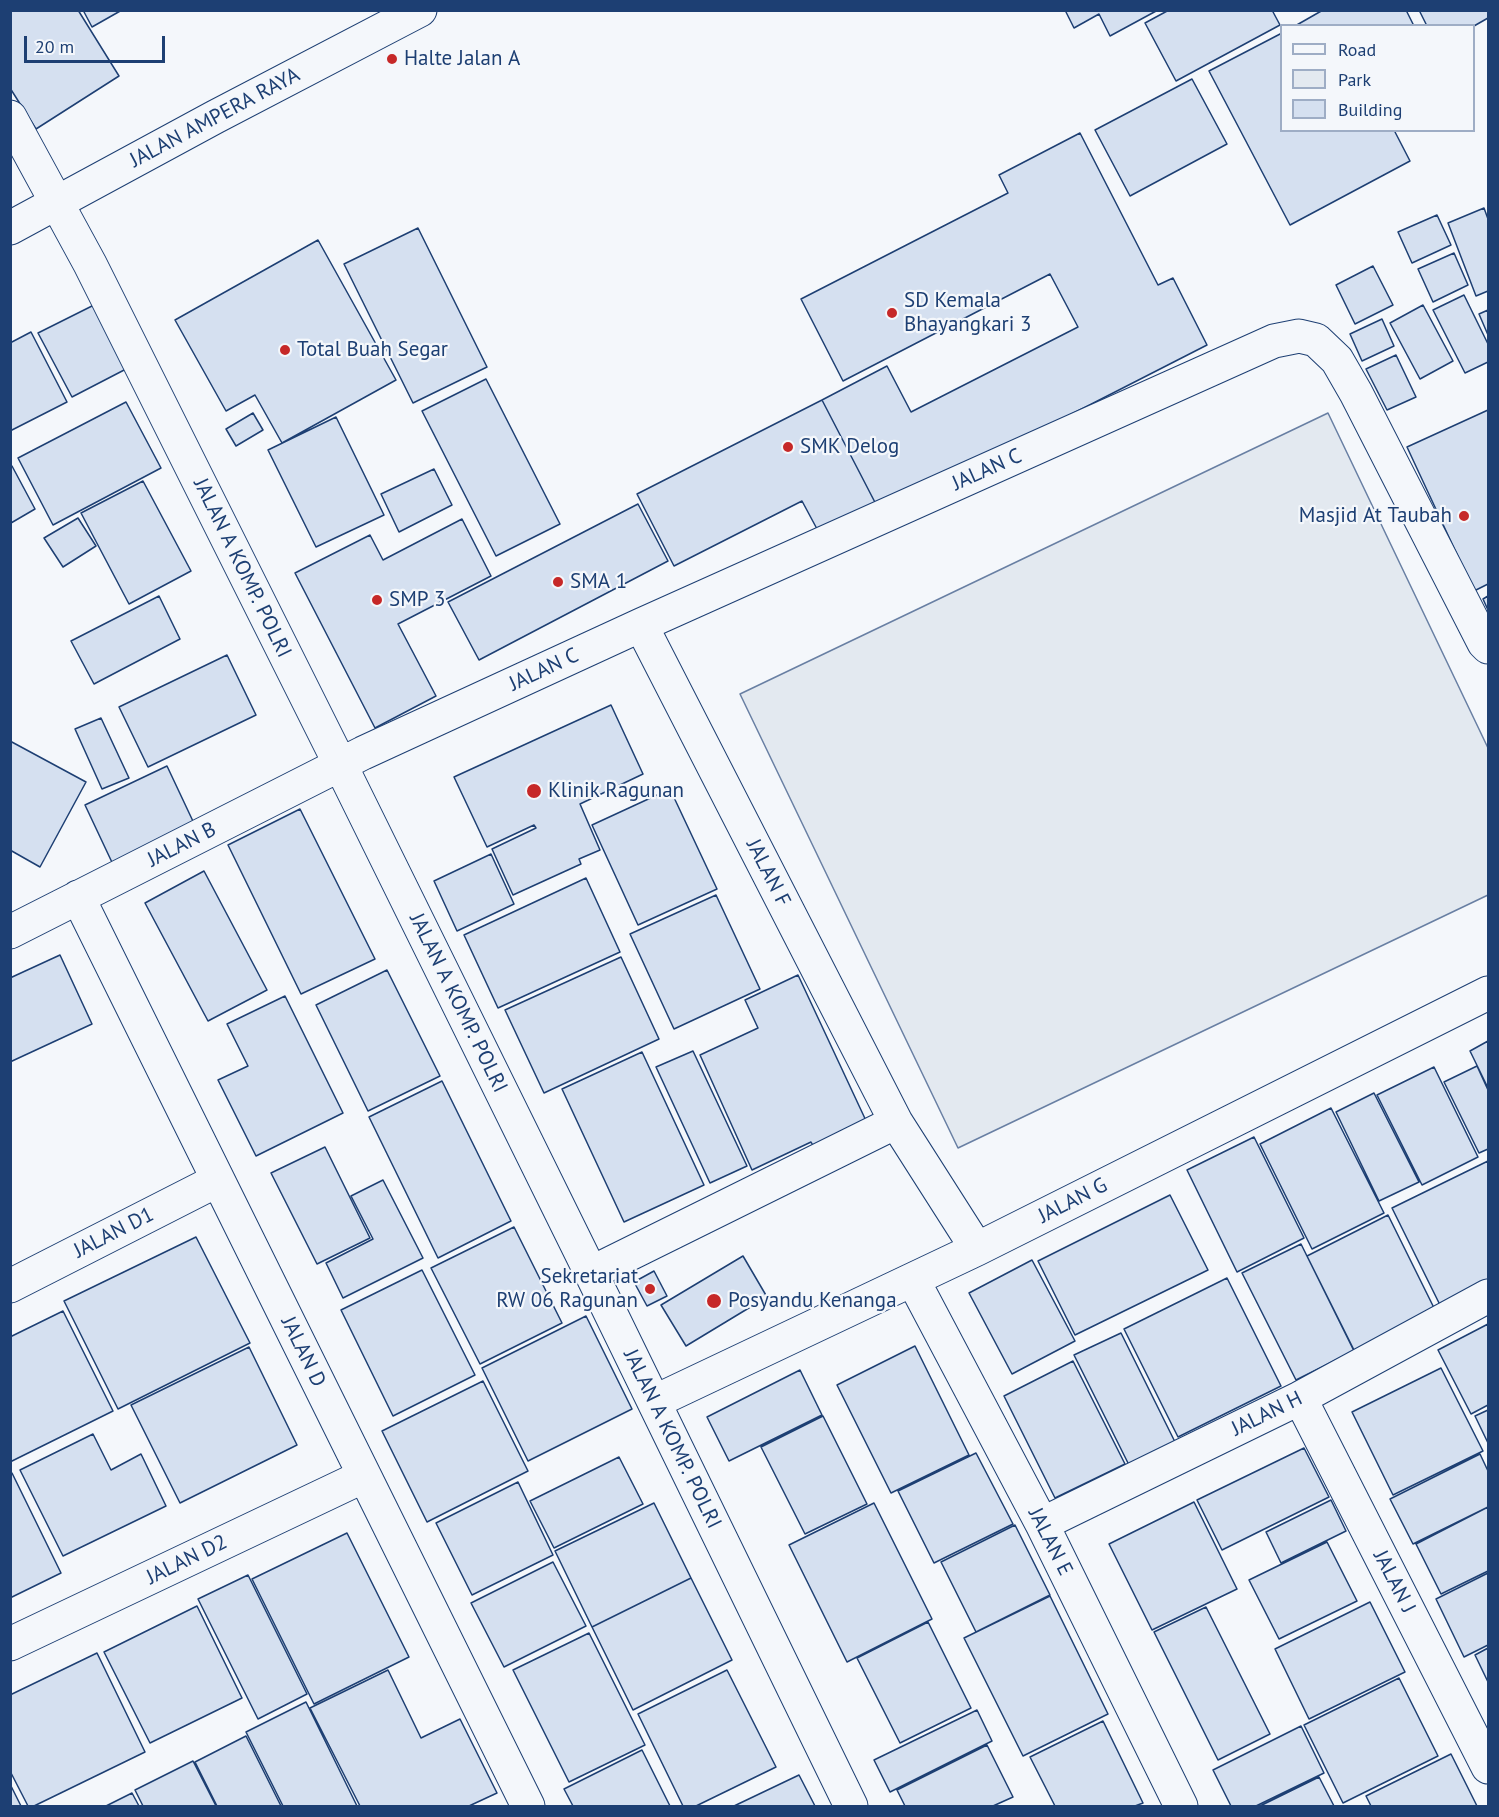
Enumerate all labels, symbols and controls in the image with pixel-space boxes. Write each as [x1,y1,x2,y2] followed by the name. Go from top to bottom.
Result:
[27,24,168,62] scale bar
[1280,24,1475,132] legend
[35,35,74,58] text: 20 m
[1338,38,1376,61] text: Road
[404,46,520,72] place label: Halte Jalan A
[385,52,399,66] marker: Halte Jalan A
[126,63,304,173] street label: JALAN AMPERA RAYA
[1338,68,1371,91] text: Park
[1338,98,1402,121] text: Building
[904,288,1031,338] place label: SD Kemala Bhayangkari 3
[885,306,899,320] marker: SD Kemala Bhayangkari 3
[297,337,448,363] place label: Total Buah Segar
[278,343,292,357] marker: Total Buah Segar
[800,434,899,460] place label: SMK Delog
[781,440,795,454] marker: SMK Delog
[948,444,1026,496] street label: JALAN C
[188,474,296,662] street label: JALAN A KOMP. POLRI
[1299,503,1452,529] place label: Masjid At Taubah
[1457,509,1471,523] marker: Masjid At Taubah
[570,569,627,595] place label: SMA 1
[551,575,565,589] marker: SMA 1
[389,587,446,613] place label: SMP 3
[370,593,384,607] marker: SMP 3
[505,643,583,697] street label: JALAN C
[548,778,684,804] place label: Klinik Ragunan
[525,782,543,800] marker: Klinik Ragunan
[143,817,221,873] street label: JALAN B
[740,835,796,911] street label: JALAN F
[404,909,512,1097] street label: JALAN A KOMP. POLRI
[1034,1173,1112,1229] street label: JALAN G
[70,1202,158,1264] street label: JALAN D1
[496,1264,638,1314] place label: Sekretariat RW 06 Ragunan
[643,1282,657,1296] marker: Sekretariat RW 06 Ragunan
[728,1288,897,1314] place label: Posyandu Kenanga
[705,1292,723,1310] marker: Posyandu Kenanga
[275,1313,331,1391] street label: JALAN D
[618,1345,726,1533] street label: JALAN A KOMP. POLRI
[1228,1386,1306,1442] street label: JALAN H
[1022,1504,1078,1580] street label: JALAN E
[143,1530,231,1590] street label: JALAN D2
[1367,1546,1421,1618] street label: JALAN J

